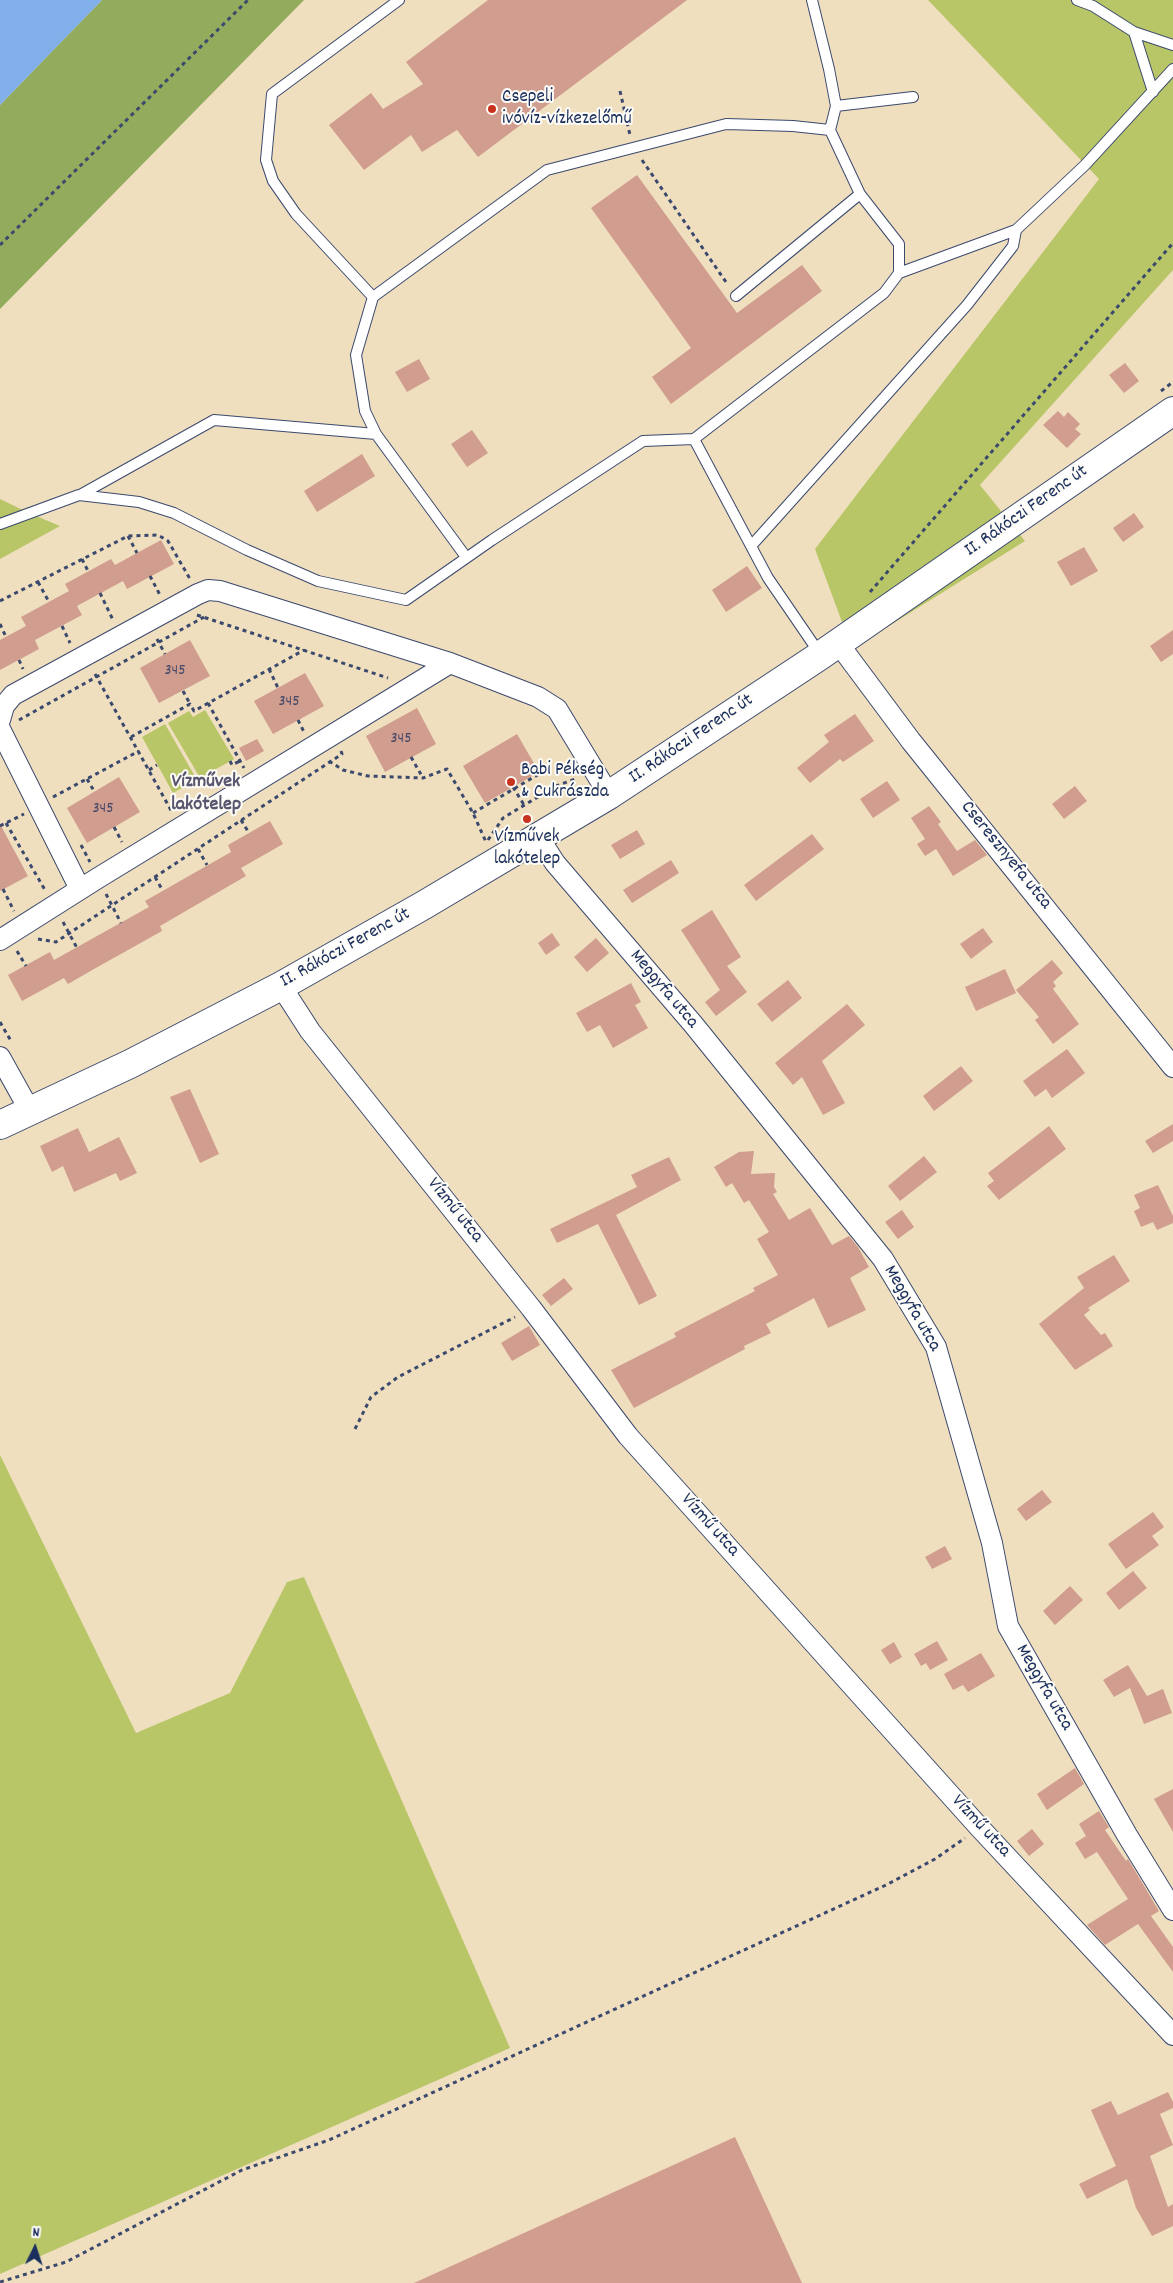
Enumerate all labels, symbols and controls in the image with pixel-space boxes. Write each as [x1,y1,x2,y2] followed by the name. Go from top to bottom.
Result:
[502,87,632,131] place label: Csepeli ivóvíz-vízkezelőmű
[486,103,498,115] marker: Csepeli ivóvíz-vízkezelőmű
[961,461,1093,563] street label: II. Rákóczi Ferenc út
[164,662,186,682] house number: 345
[625,690,759,790] street label: II. Rákóczi Ferenc út
[278,693,300,713] house number: 345
[390,730,412,750] house number: 345
[521,760,609,804] place label: Babi Pékség & Cukrászda
[171,771,241,818] district label: Vízművek lakótelep
[505,776,517,788] marker: Babi Pékség & Cukrászda
[954,797,1056,915] street label: Cseresznyefa utca
[92,800,114,820] house number: 345
[521,813,533,825] marker: Vízművek lakótelep
[494,827,560,871] place label: Vízművek lakótelep
[277,904,415,994] street label: II. Rákóczi Ferenc út
[624,946,702,1034] street label: Meggyfa utca
[421,1174,487,1248] street label: Vízmű utca
[877,1262,945,1356] street label: Meggyfa utca
[675,1490,743,1562] street label: Vízmű utca
[1009,1641,1077,1735] street label: Meggyfa utca
[945,1791,1015,1863] street label: Vízmű utca
[10,2223,60,2273] north arrow
[32,2223,40,2243] text: N

